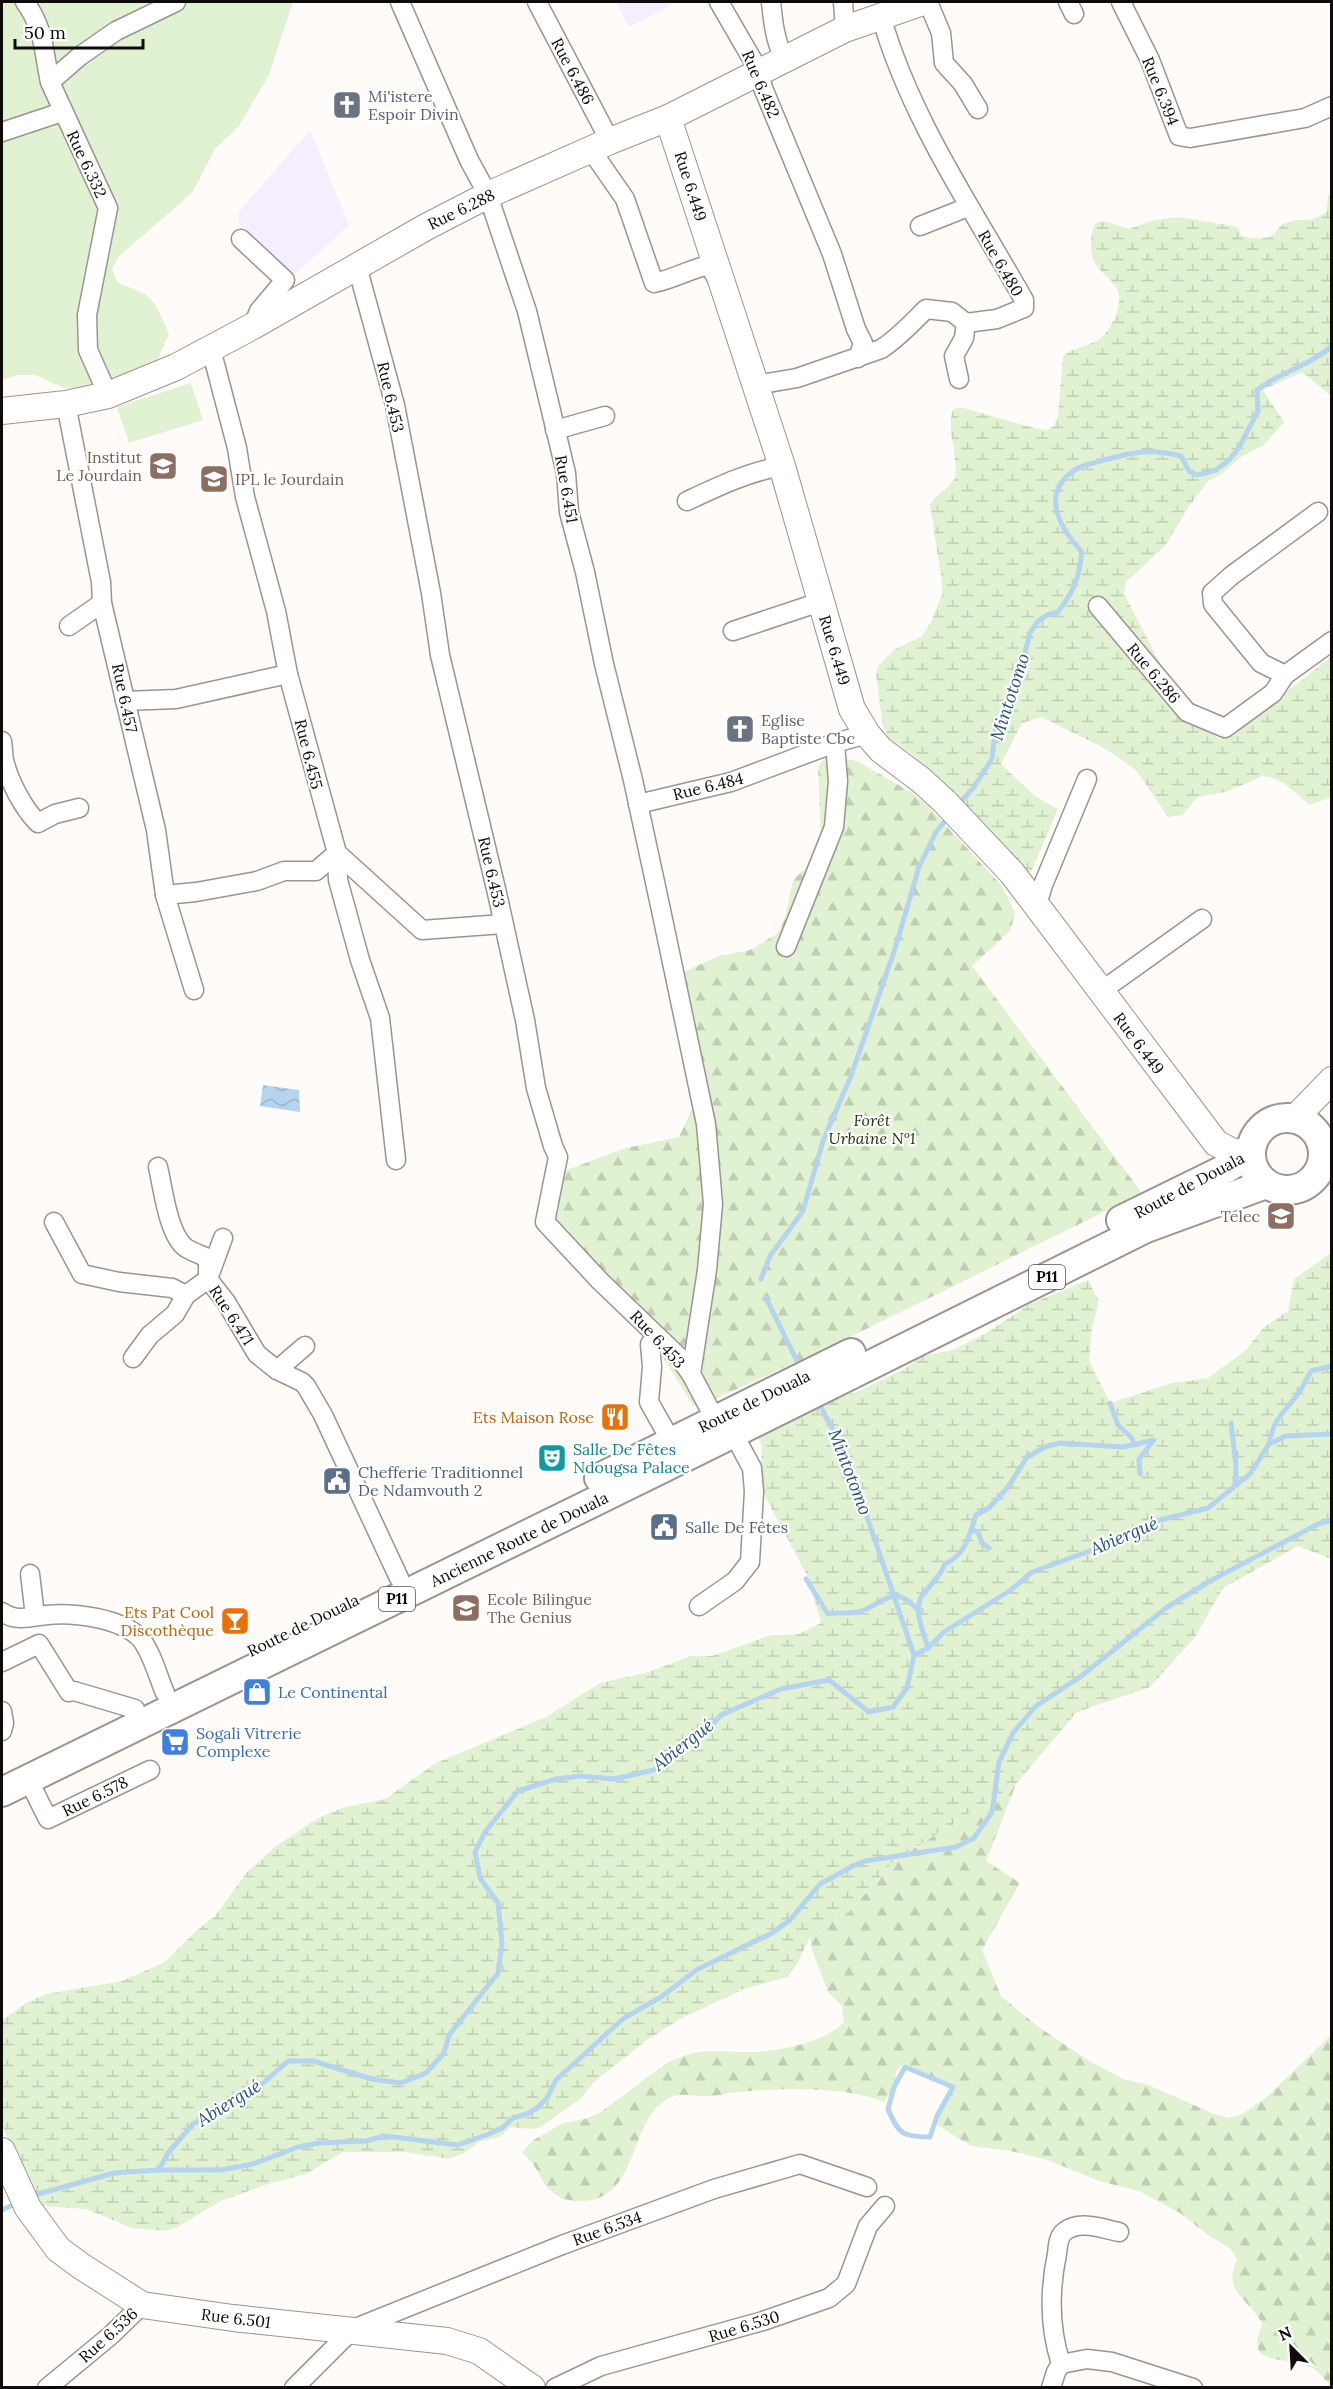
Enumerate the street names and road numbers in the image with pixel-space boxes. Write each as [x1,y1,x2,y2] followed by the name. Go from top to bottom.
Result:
[547,34,599,108] street label: Rue 6.486
[738,47,784,121] street label: Rue 6.482
[1138,54,1184,129] street label: Rue 6.394
[63,127,111,201] street label: Rue 6.332
[670,149,712,223] street label: Rue 6.449
[424,184,498,234] street label: Rue 6.288
[974,226,1028,300] street label: Rue 6.480
[373,360,409,434] street label: Rue 6.453
[551,453,583,525] street label: Rue 6.451
[815,613,855,687] street label: Rue 6.449
[1123,639,1185,707] street label: Rue 6.286
[108,661,142,735] street label: Rue 6.457
[291,717,327,791] street label: Rue 6.455
[671,768,746,804] street label: Rue 6.484
[474,835,510,909] street label: Rue 6.453
[1109,1008,1169,1078] street label: Rue 6.449
[1130,1148,1248,1222] street label: Route de Douala
[1029,1265,1065,1289] road number: P11
[205,1281,259,1349] street label: Rue 6.471
[626,1306,690,1372] street label: Rue 6.453
[695,1365,813,1437] street label: Route de Douala
[426,1487,611,1591] street label: Ancienne Route de Douala
[379,1587,415,1611] road number: P11
[244,1589,362,1661] street label: Route de Douala
[59,1772,131,1820] street label: Rue 6.578
[570,2206,645,2250] street label: Rue 6.534
[74,2303,142,2367] street label: Rue 6.536
[200,2304,272,2332] street label: Rue 6.501
[706,2306,782,2346] street label: Rue 6.530

